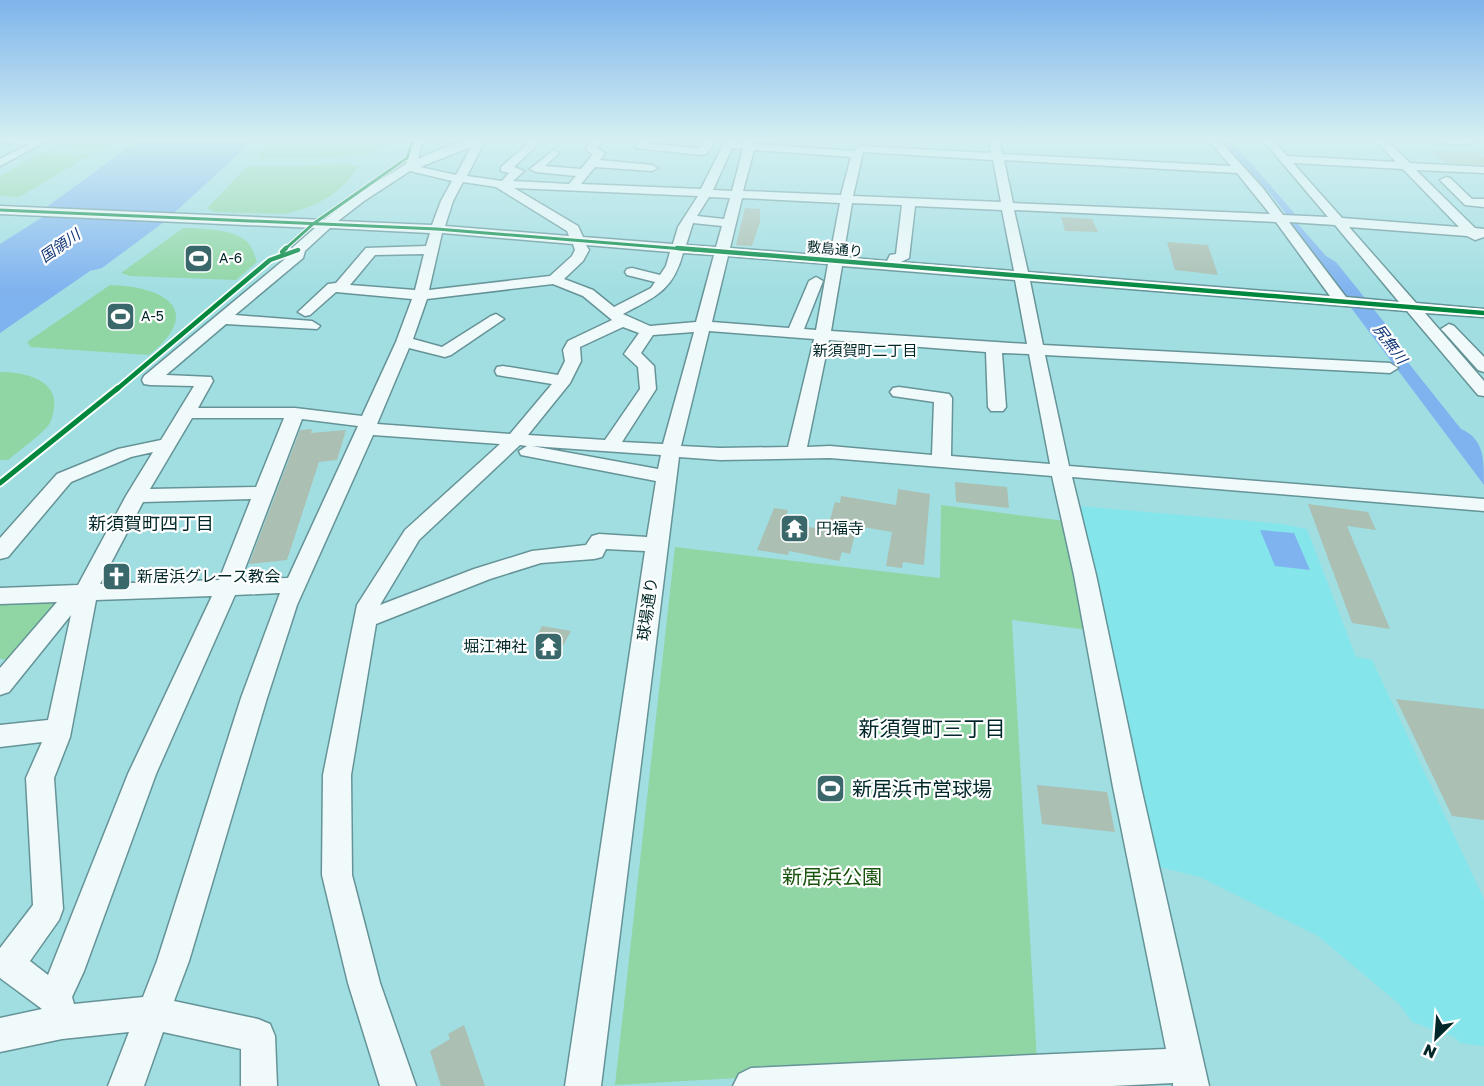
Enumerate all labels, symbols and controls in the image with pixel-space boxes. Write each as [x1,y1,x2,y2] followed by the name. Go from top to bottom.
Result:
[36,224,85,265] water label: 国領川
[806,238,864,259] street label: 敷島通り
[182,242,214,274] sports icon: A-6
[219,249,242,266] place label: A-6
[104,300,136,332] sports icon: A-5
[141,307,164,324] place label: A-5
[1370,320,1413,368] water label: 尻無川
[812,341,918,359] district label: 新須賀町二丁目
[88,512,214,534] district label: 新須賀町四丁目
[779,512,811,544] temple icon: 円福寺
[816,518,864,538] place label: 円福寺
[100,560,132,592] church icon: 新居浜グレース教会
[137,566,280,586] place label: 新居浜グレース教会
[633,576,661,642] street label: 球場通り
[532,630,564,662] temple icon: 堀江神社
[463,636,527,656] place label: 堀江神社
[859,715,1006,741] district label: 新須賀町三丁目
[815,773,847,805] sports icon: 新居浜市営球場
[852,776,992,800] place label: 新居浜市営球場
[782,864,882,888] park label: 新居浜公園
[1406,1008,1466,1068] north arrow
[1420,1040,1439,1063] text: N

